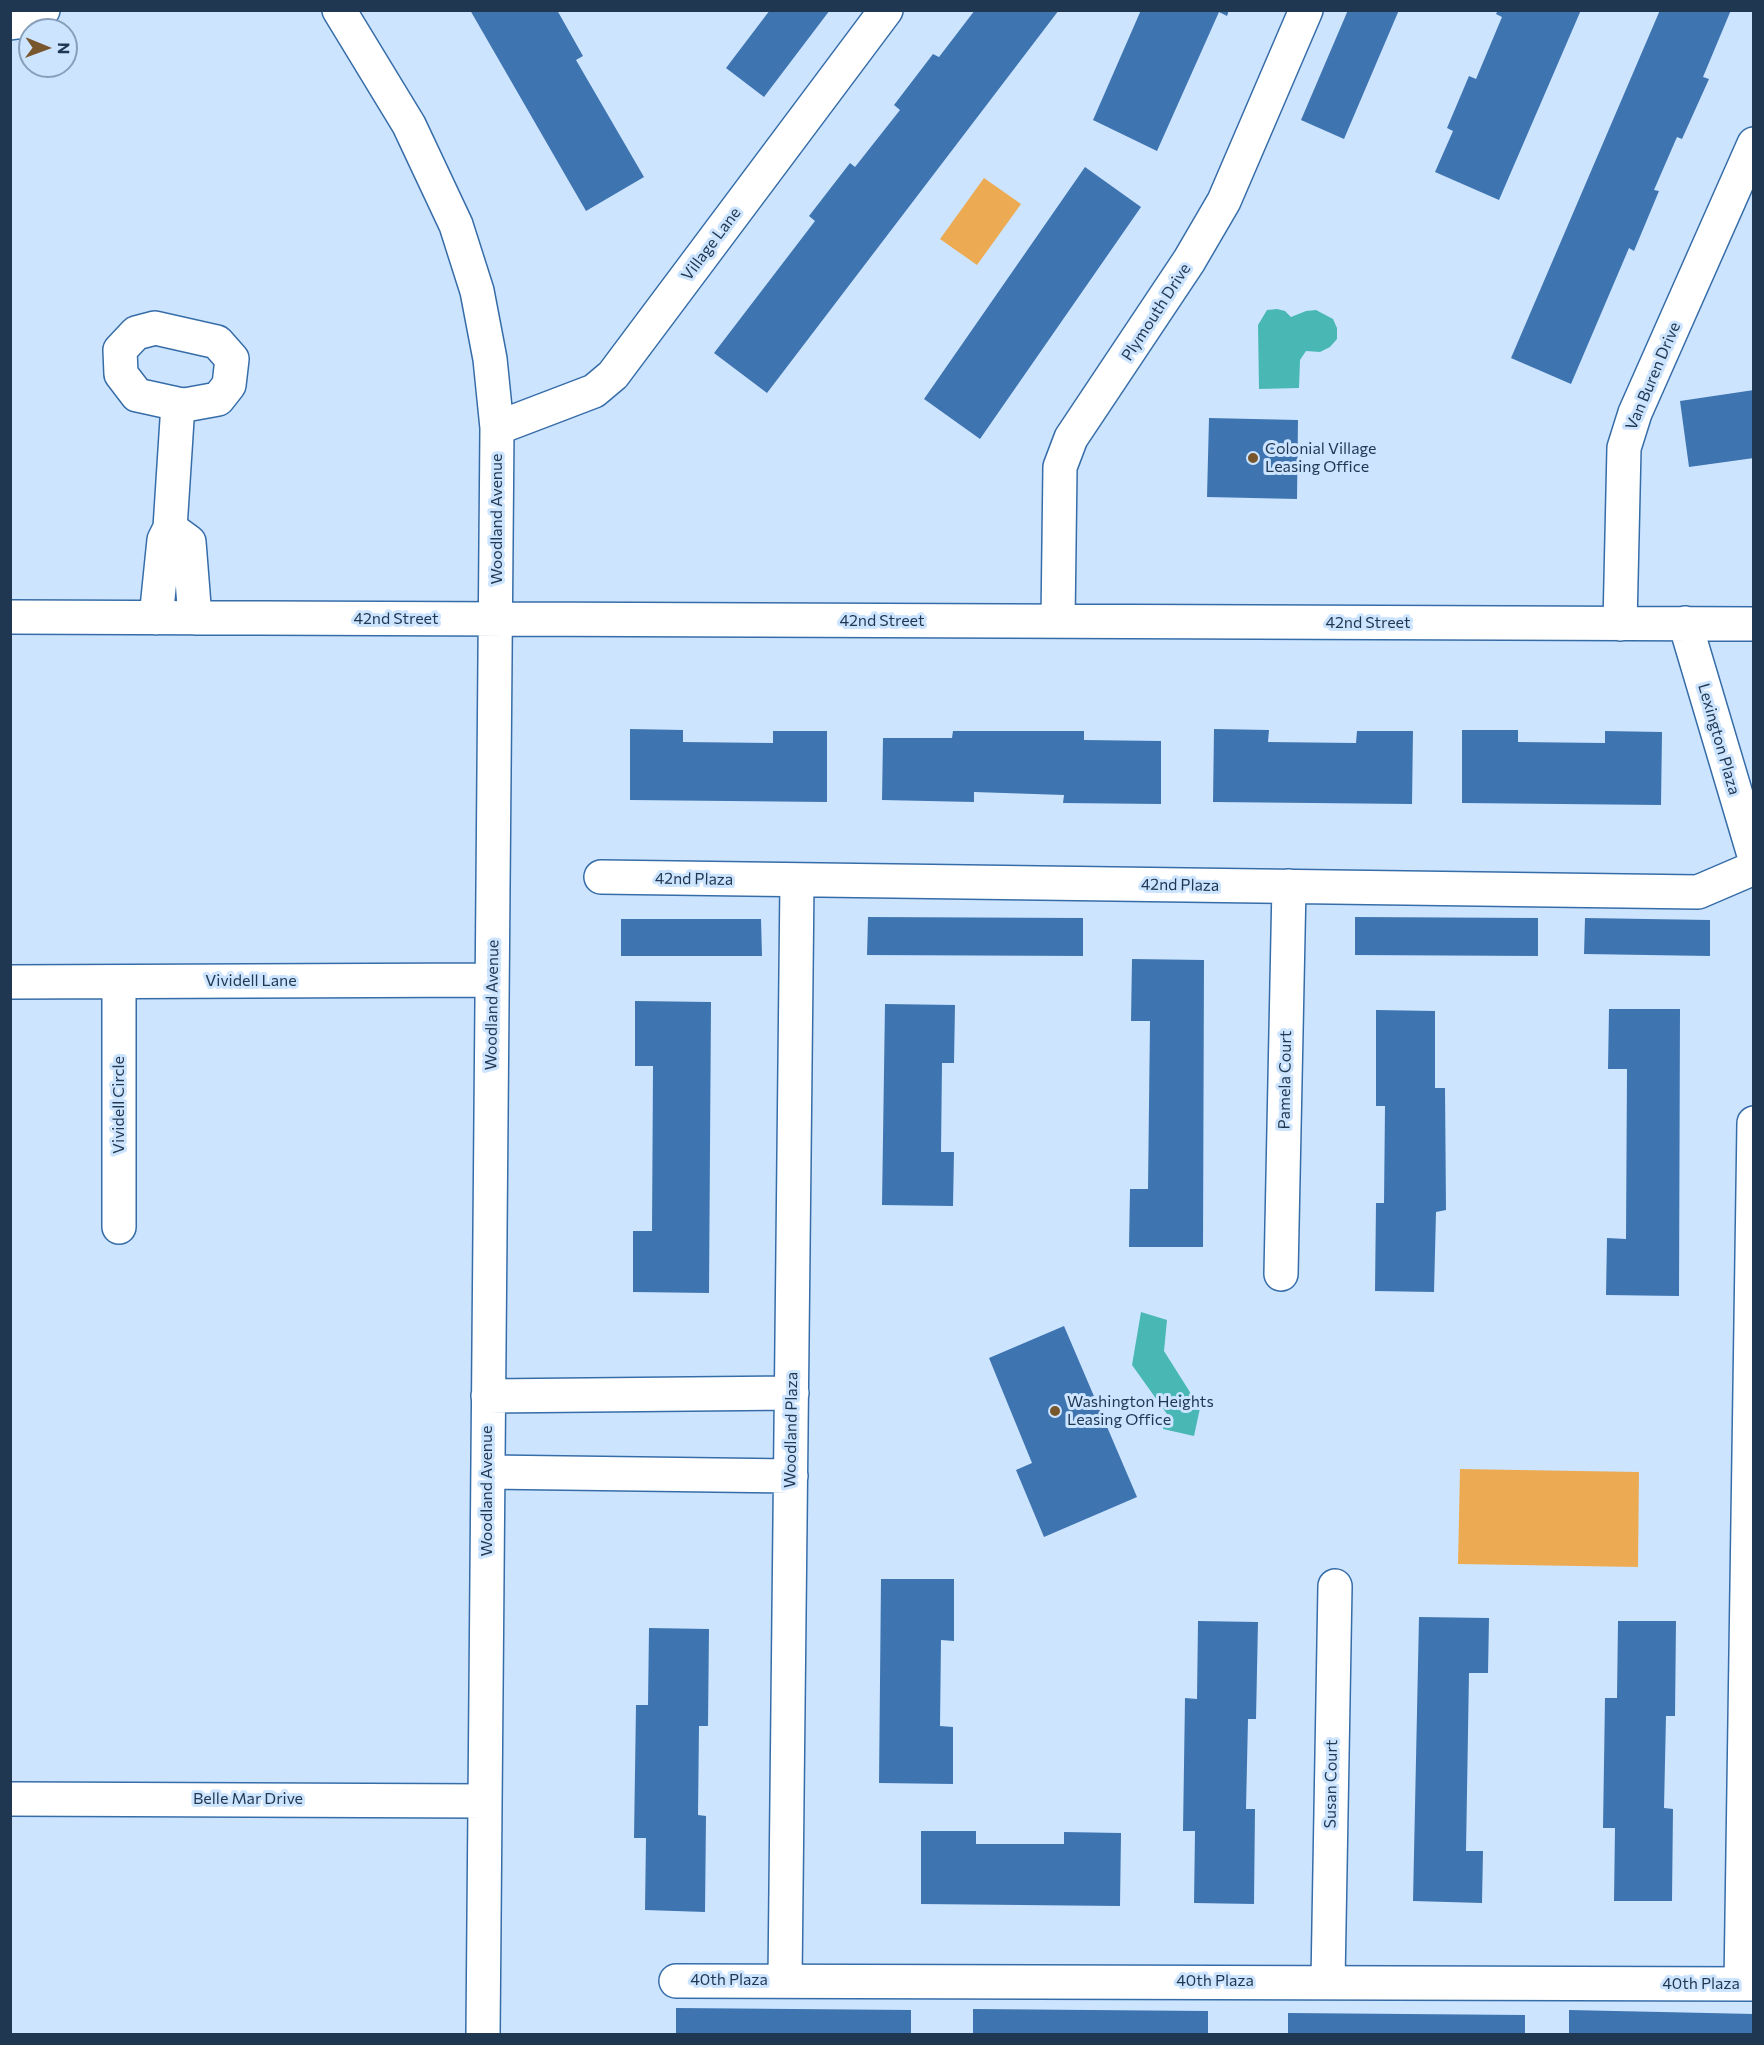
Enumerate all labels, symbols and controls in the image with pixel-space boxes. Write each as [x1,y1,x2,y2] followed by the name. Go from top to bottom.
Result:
[18,18,78,78] north arrow
[55,42,74,54] text: N
[677,204,745,284] street label: Village Lane
[1117,260,1195,364] street label: Plymouth Drive
[1622,319,1684,433] street label: Van Buren Drive
[1265,439,1376,477] place label: Colonial Village Leasing Office
[1246,451,1260,465] marker: Colonial Village Leasing Office
[487,454,507,584] street label: Woodland Avenue
[354,609,438,629] street label: 42nd Street
[840,611,924,631] street label: 42nd Street
[1326,613,1410,633] street label: 42nd Street
[1694,681,1744,797] street label: Lexington Plaza
[655,869,733,889] street label: 42nd Plaza
[1141,875,1219,895] street label: 42nd Plaza
[481,939,503,1071] street label: Woodland Avenue
[205,971,297,991] street label: Vividell Lane
[1275,1030,1295,1130] street label: Pamela Court
[109,1056,129,1154] street label: Vividell Circle
[780,1372,802,1488] street label: Woodland Plaza
[1067,1392,1214,1430] place label: Washington Heights Leasing Office
[1048,1404,1062,1418] marker: Washington Heights Leasing Office
[477,1426,497,1556] street label: Woodland Avenue
[1321,1740,1341,1828] street label: Susan Court
[193,1789,303,1809] street label: Belle Mar Drive
[690,1970,768,1990] street label: 40th Plaza
[1176,1971,1254,1991] street label: 40th Plaza
[1662,1974,1740,1994] street label: 40th Plaza

